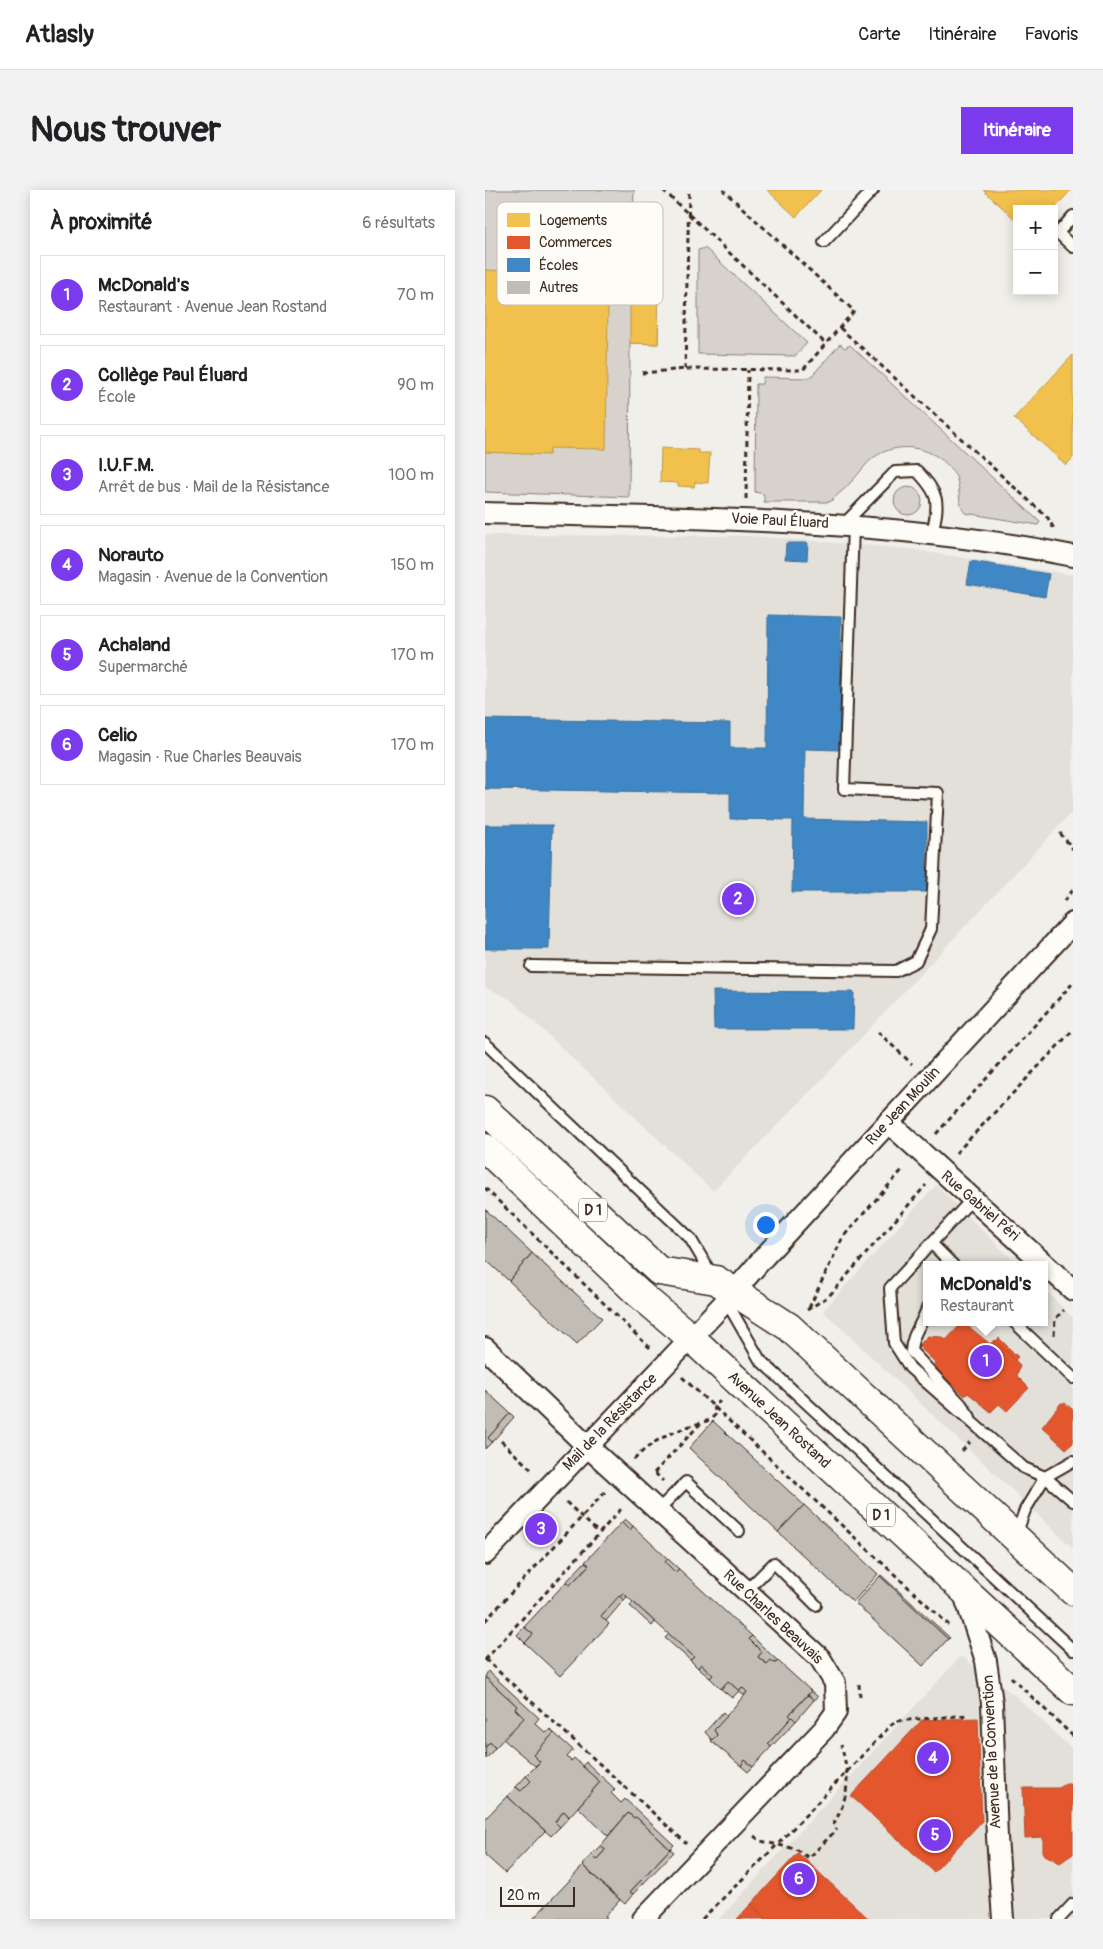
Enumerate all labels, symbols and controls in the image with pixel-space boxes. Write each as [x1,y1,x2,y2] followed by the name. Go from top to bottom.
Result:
[25,20,94,49] text: Atlasly
[858,23,900,46] text: Carte
[928,23,996,46] text: Itinéraire
[1024,23,1078,46] text: Favoris
[961,107,1073,154] button: Itinéraire
[30,108,221,152] text: Nous trouver
[497,202,663,305] legend
[1013,205,1058,295] map controls
[1013,205,1058,250] button: +
[50,209,153,236] text: À proximité
[539,212,608,229] text: Logements
[362,213,435,233] text: 6 résultats
[539,234,613,251] text: Commerces
[1013,250,1058,295] button: −
[539,256,579,274] text: Écoles
[98,273,189,297] text: McDonald's
[539,279,579,296] text: Autres
[64,285,70,305] text: 1
[397,285,434,305] text: 70 m
[98,297,327,317] text: Restaurant · Avenue Jean Rostand
[98,363,248,387] text: Collège Paul Éluard
[63,375,71,395] text: 2
[397,375,434,395] text: 90 m
[98,387,135,407] text: École
[98,453,154,477] text: I.U.F.M.
[63,465,71,485] text: 3
[388,465,434,485] text: 100 m
[98,477,329,497] text: Arrêt de bus · Mail de la Résistance
[731,509,829,533] street label: Voie Paul Éluard
[98,543,164,567] text: Norauto
[62,555,72,575] text: 4
[390,555,434,575] text: 150 m
[98,567,328,587] text: Magasin · Avenue de la Convention
[98,633,171,657] text: Achaland
[63,645,71,665] text: 5
[391,645,434,665] text: 170 m
[98,657,188,677] text: Supermarché
[98,723,137,747] text: Celio
[62,735,72,755] text: 6
[391,735,434,755] text: 170 m
[98,747,302,767] text: Magasin · Rue Charles Beauvais
[722,880,754,918] pin: 2
[862,1063,944,1149] street label: Rue Jean Moulin
[937,1167,1023,1245] street label: Rue Gabriel Péri
[579,1198,607,1222] road number: D 1
[753,1212,779,1238] your location
[923,1261,1048,1326] popup
[940,1272,1031,1296] text: McDonald's
[940,1296,1014,1316] text: Restaurant
[970,1342,1002,1380] pin: 1
[723,1367,835,1473] street label: Avenue Jean Rostand
[559,1369,662,1475] street label: Mail de la Résistance
[867,1504,895,1526] road number: D 1
[525,1510,557,1548] pin: 3
[719,1566,827,1668] street label: Rue Charles Beauvais
[978,1674,1006,1830] street label: Avenue de la Convention
[917,1739,949,1777] pin: 4
[919,1816,951,1854] pin: 5
[783,1860,815,1898] pin: 6
[500,1884,575,1907] scale bar
[507,1887,540,1904] text: 20 m

